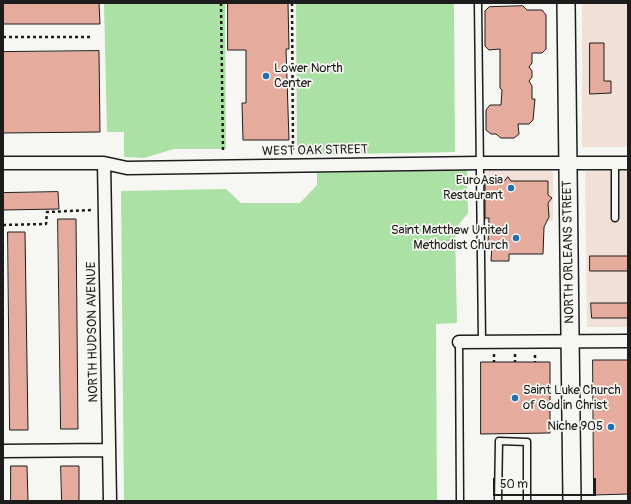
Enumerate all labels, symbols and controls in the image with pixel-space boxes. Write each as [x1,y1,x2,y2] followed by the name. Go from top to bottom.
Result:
[274,61,343,92] place label: Lower North Center
[261,71,271,81] marker: Lower North Center
[262,142,368,160] street label: WEST OAK STREET
[443,173,503,204] place label: EuroAsia Restaurant
[560,180,578,324] street label: NORTH ORLEANS STREET
[506,183,516,193] marker: EuroAsia Restaurant
[391,223,508,254] place label: Saint Matthew United Methodist Church
[511,233,521,243] marker: Saint Matthew United Methodist Church
[84,261,102,403] street label: NORTH HUDSON AVENUE
[523,383,621,414] place label: Saint Luke Church of God in Christ
[510,393,520,403] marker: Saint Luke Church of God in Christ
[547,419,603,435] place label: Niche 905
[606,422,616,432] marker: Niche 905
[495,470,598,496] scale bar
[500,477,528,492] text: 50 m

